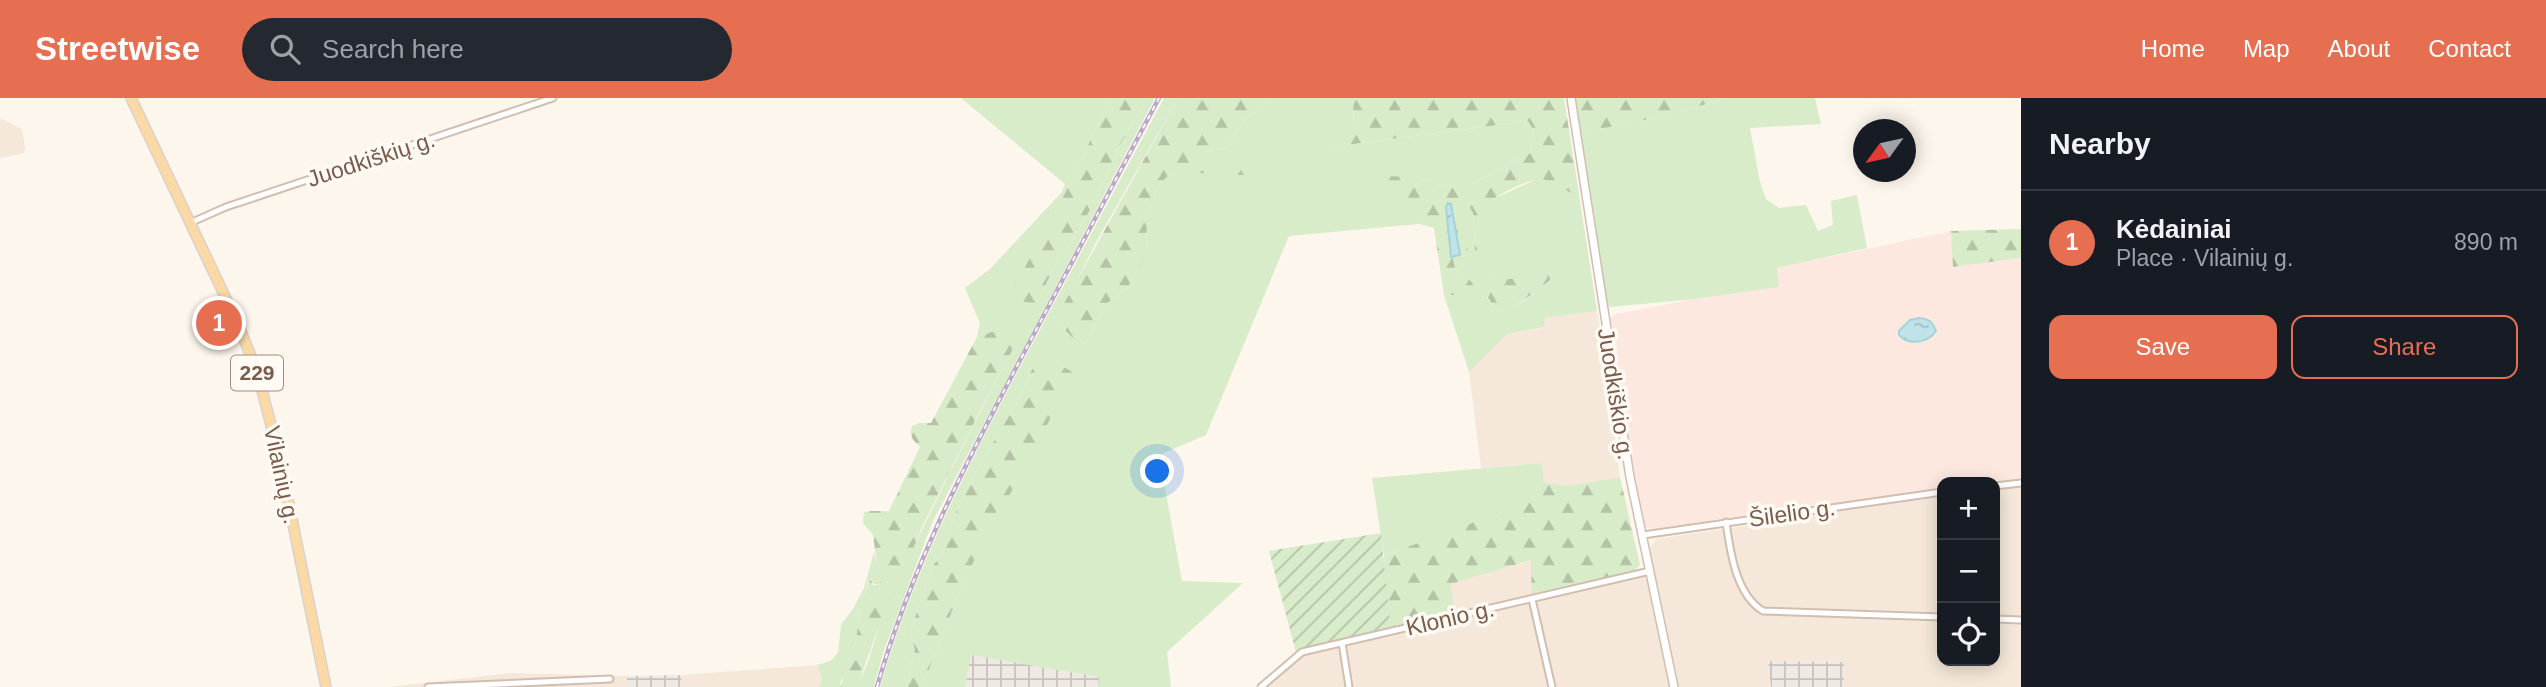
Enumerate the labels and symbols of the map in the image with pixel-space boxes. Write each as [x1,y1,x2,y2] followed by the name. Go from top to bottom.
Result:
[1853,119,1916,182] north arrow
[304,126,438,192] street label: Juodkiškių g.
[196,297,242,349] pin: 1
[1593,326,1639,462] street label: Juodkiškio g.
[231,356,283,390] road number: 229
[259,424,305,526] street label: Vilainių g.
[1140,454,1174,488] your location
[1747,493,1837,532] street label: Šilelio g.
[1403,595,1497,641] street label: Klonio g.

